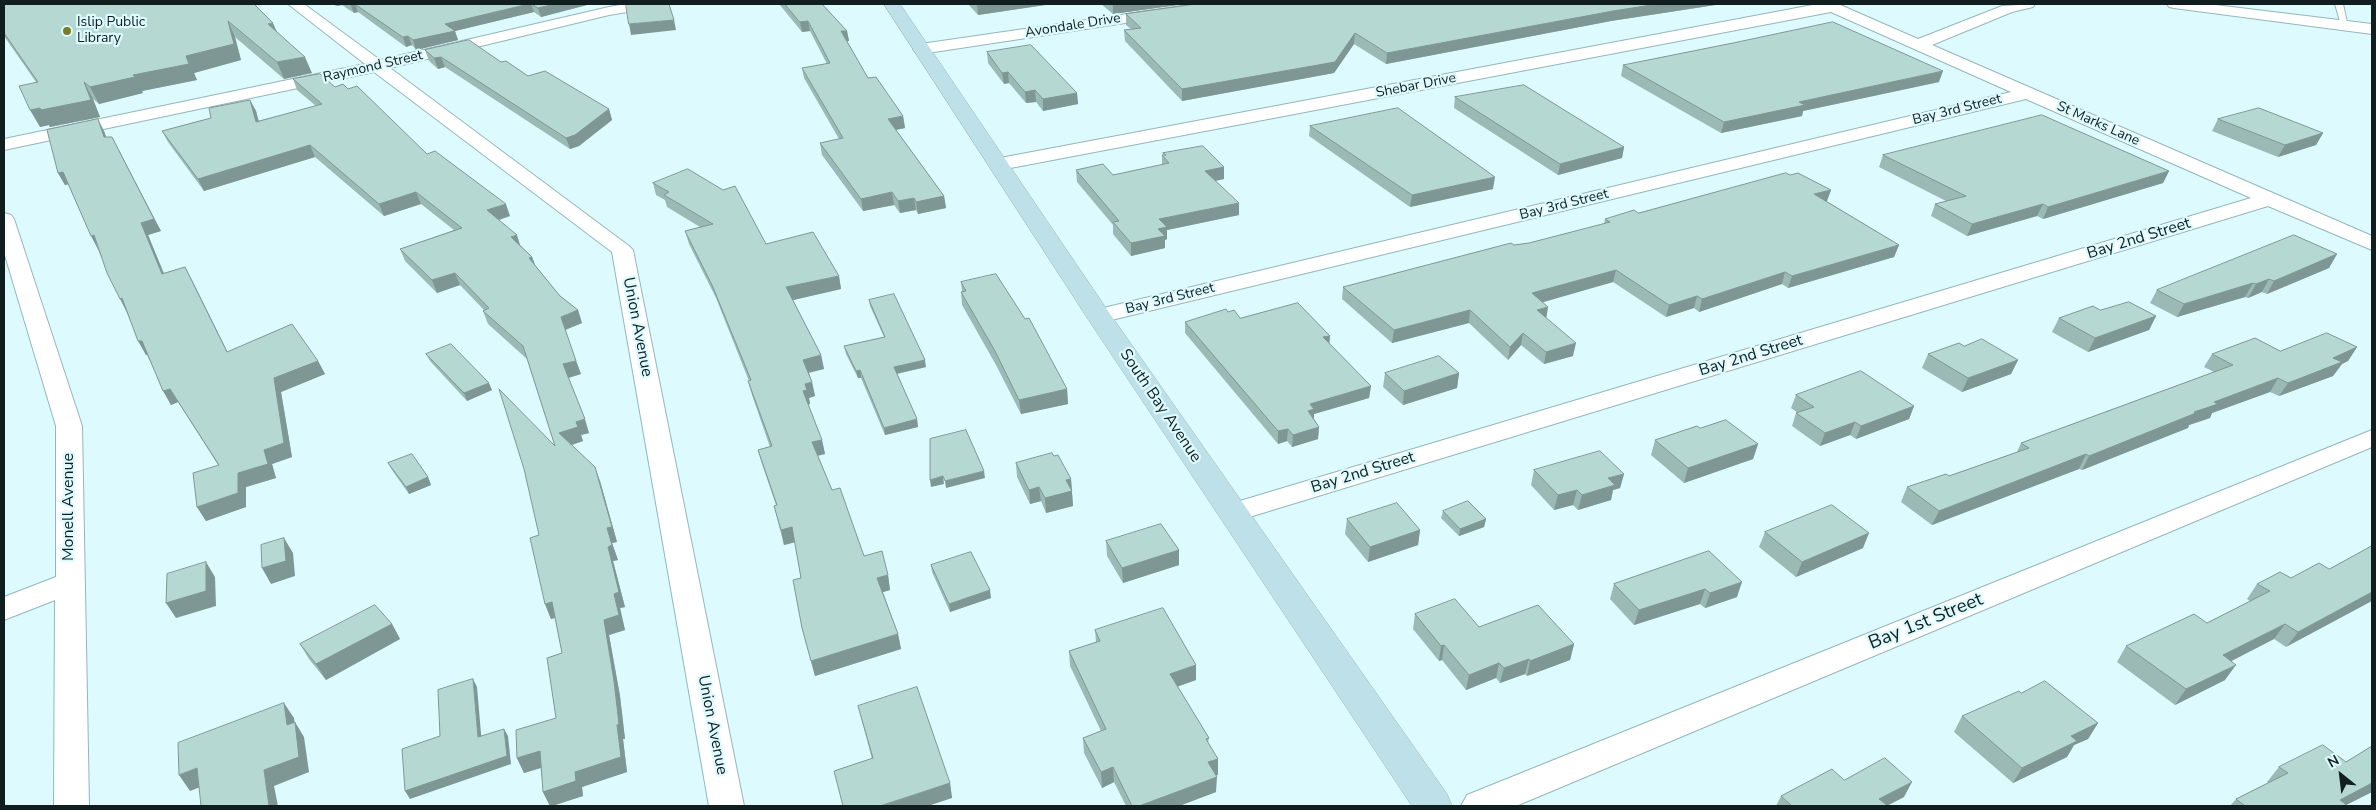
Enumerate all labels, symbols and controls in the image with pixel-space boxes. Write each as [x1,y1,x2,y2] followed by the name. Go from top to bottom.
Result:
[1024,10,1122,42] street label: Avondale Drive
[77,15,145,48] place label: Islip Public Library
[61,25,73,37] marker: Islip Public Library
[322,47,424,87] street label: Raymond Street
[1374,70,1458,102] street label: Shebar Drive
[1911,91,2003,129] street label: Bay 3rd Street
[2054,98,2142,150] street label: St Marks Lane
[1518,186,1610,224] street label: Bay 3rd Street
[2085,214,2193,264] street label: Bay 2nd Street
[618,276,656,378] street label: Union Avenue
[1124,280,1216,318] street label: Bay 3rd Street
[1697,331,1805,381] street label: Bay 2nd Street
[1115,346,1205,466] street label: South Bay Avenue
[1309,448,1417,498] street label: Bay 2nd Street
[59,453,79,561] street label: Monell Avenue
[1866,589,1986,655] street label: Bay 1st Street
[693,674,731,776] street label: Union Avenue
[2316,750,2366,800] north arrow
[2324,751,2343,772] text: N

